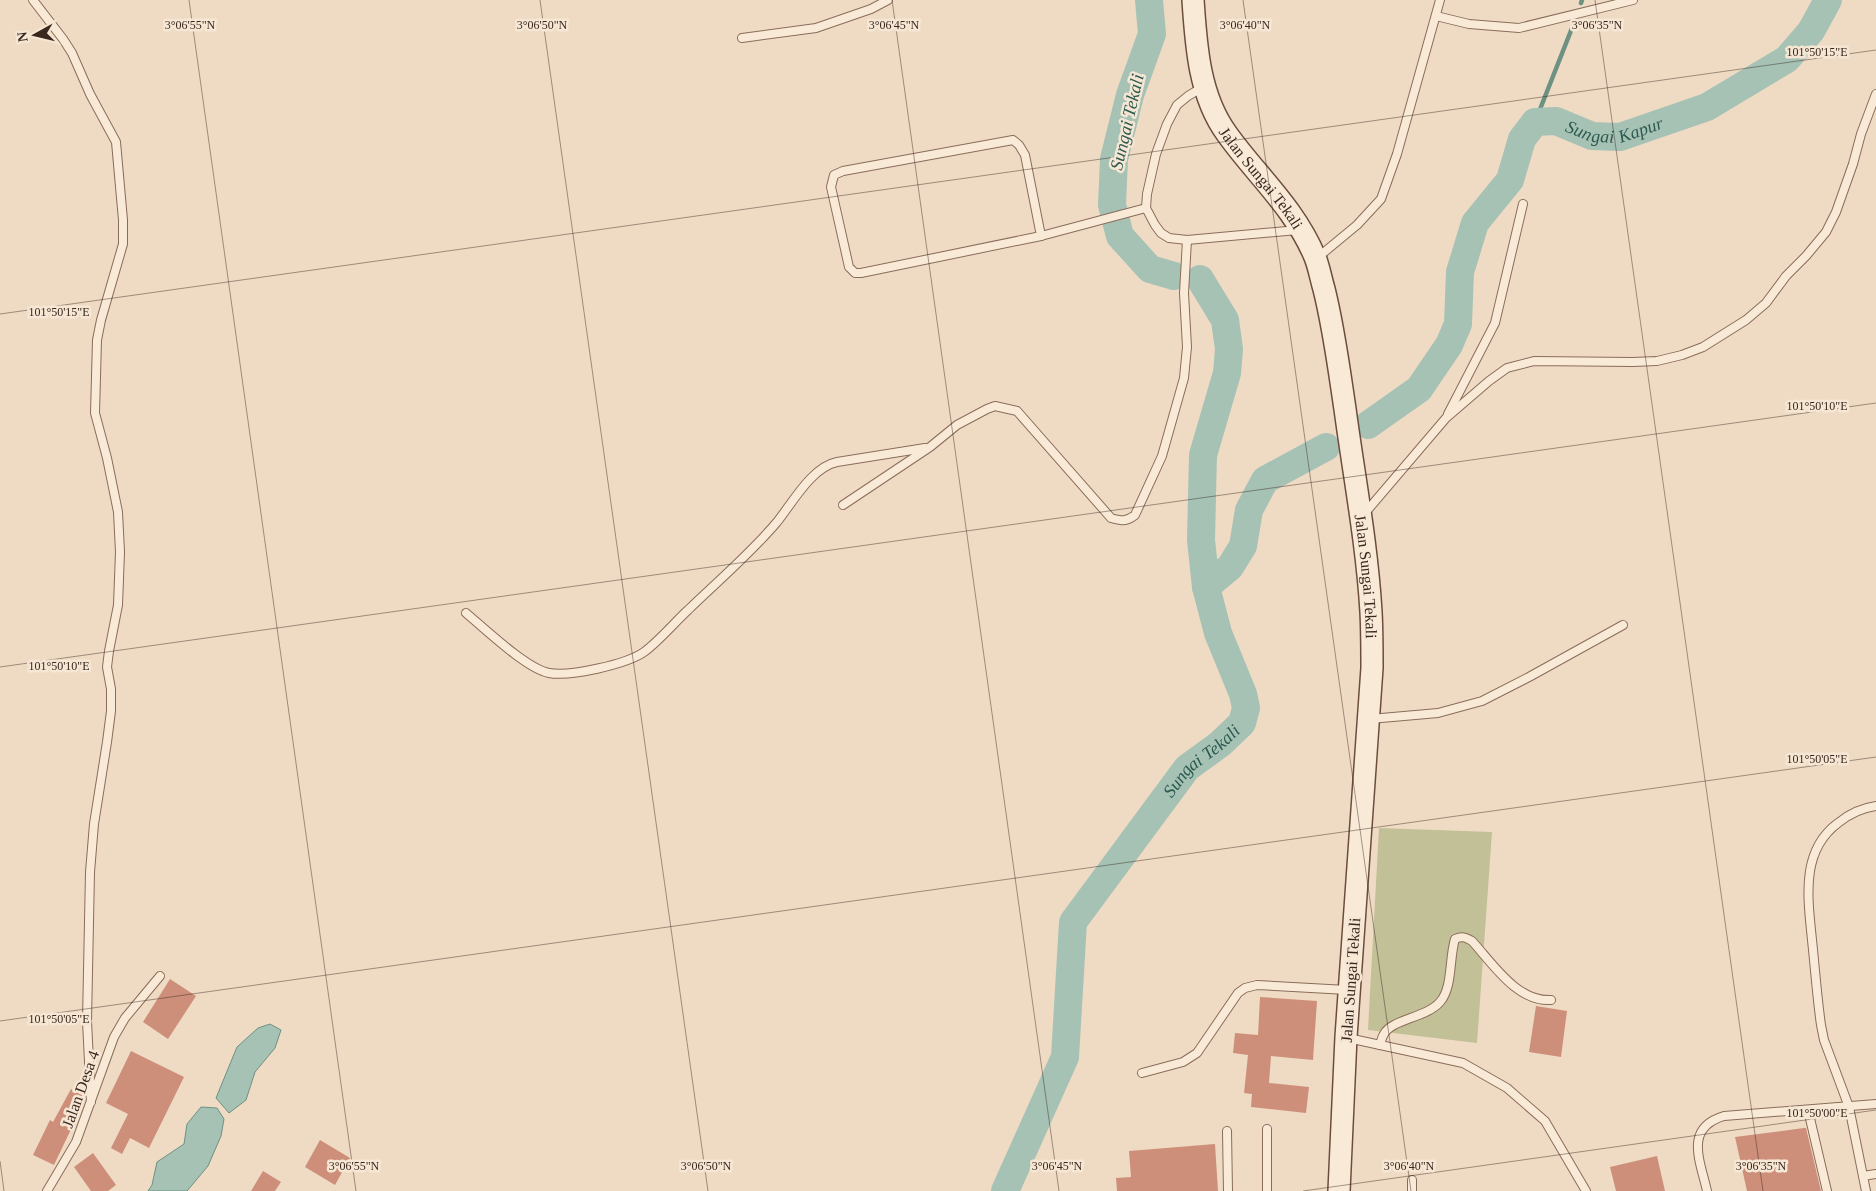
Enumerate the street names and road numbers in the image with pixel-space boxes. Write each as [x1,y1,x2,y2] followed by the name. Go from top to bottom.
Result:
[1216,124,1307,232] street label: Jalan Sungai Tekali
[1352,513,1380,639] street label: Jalan Sungai Tekali
[1338,917,1364,1043] street label: Jalan Sungai Tekali
[59,1048,102,1130] street label: Jalan Desa 4

